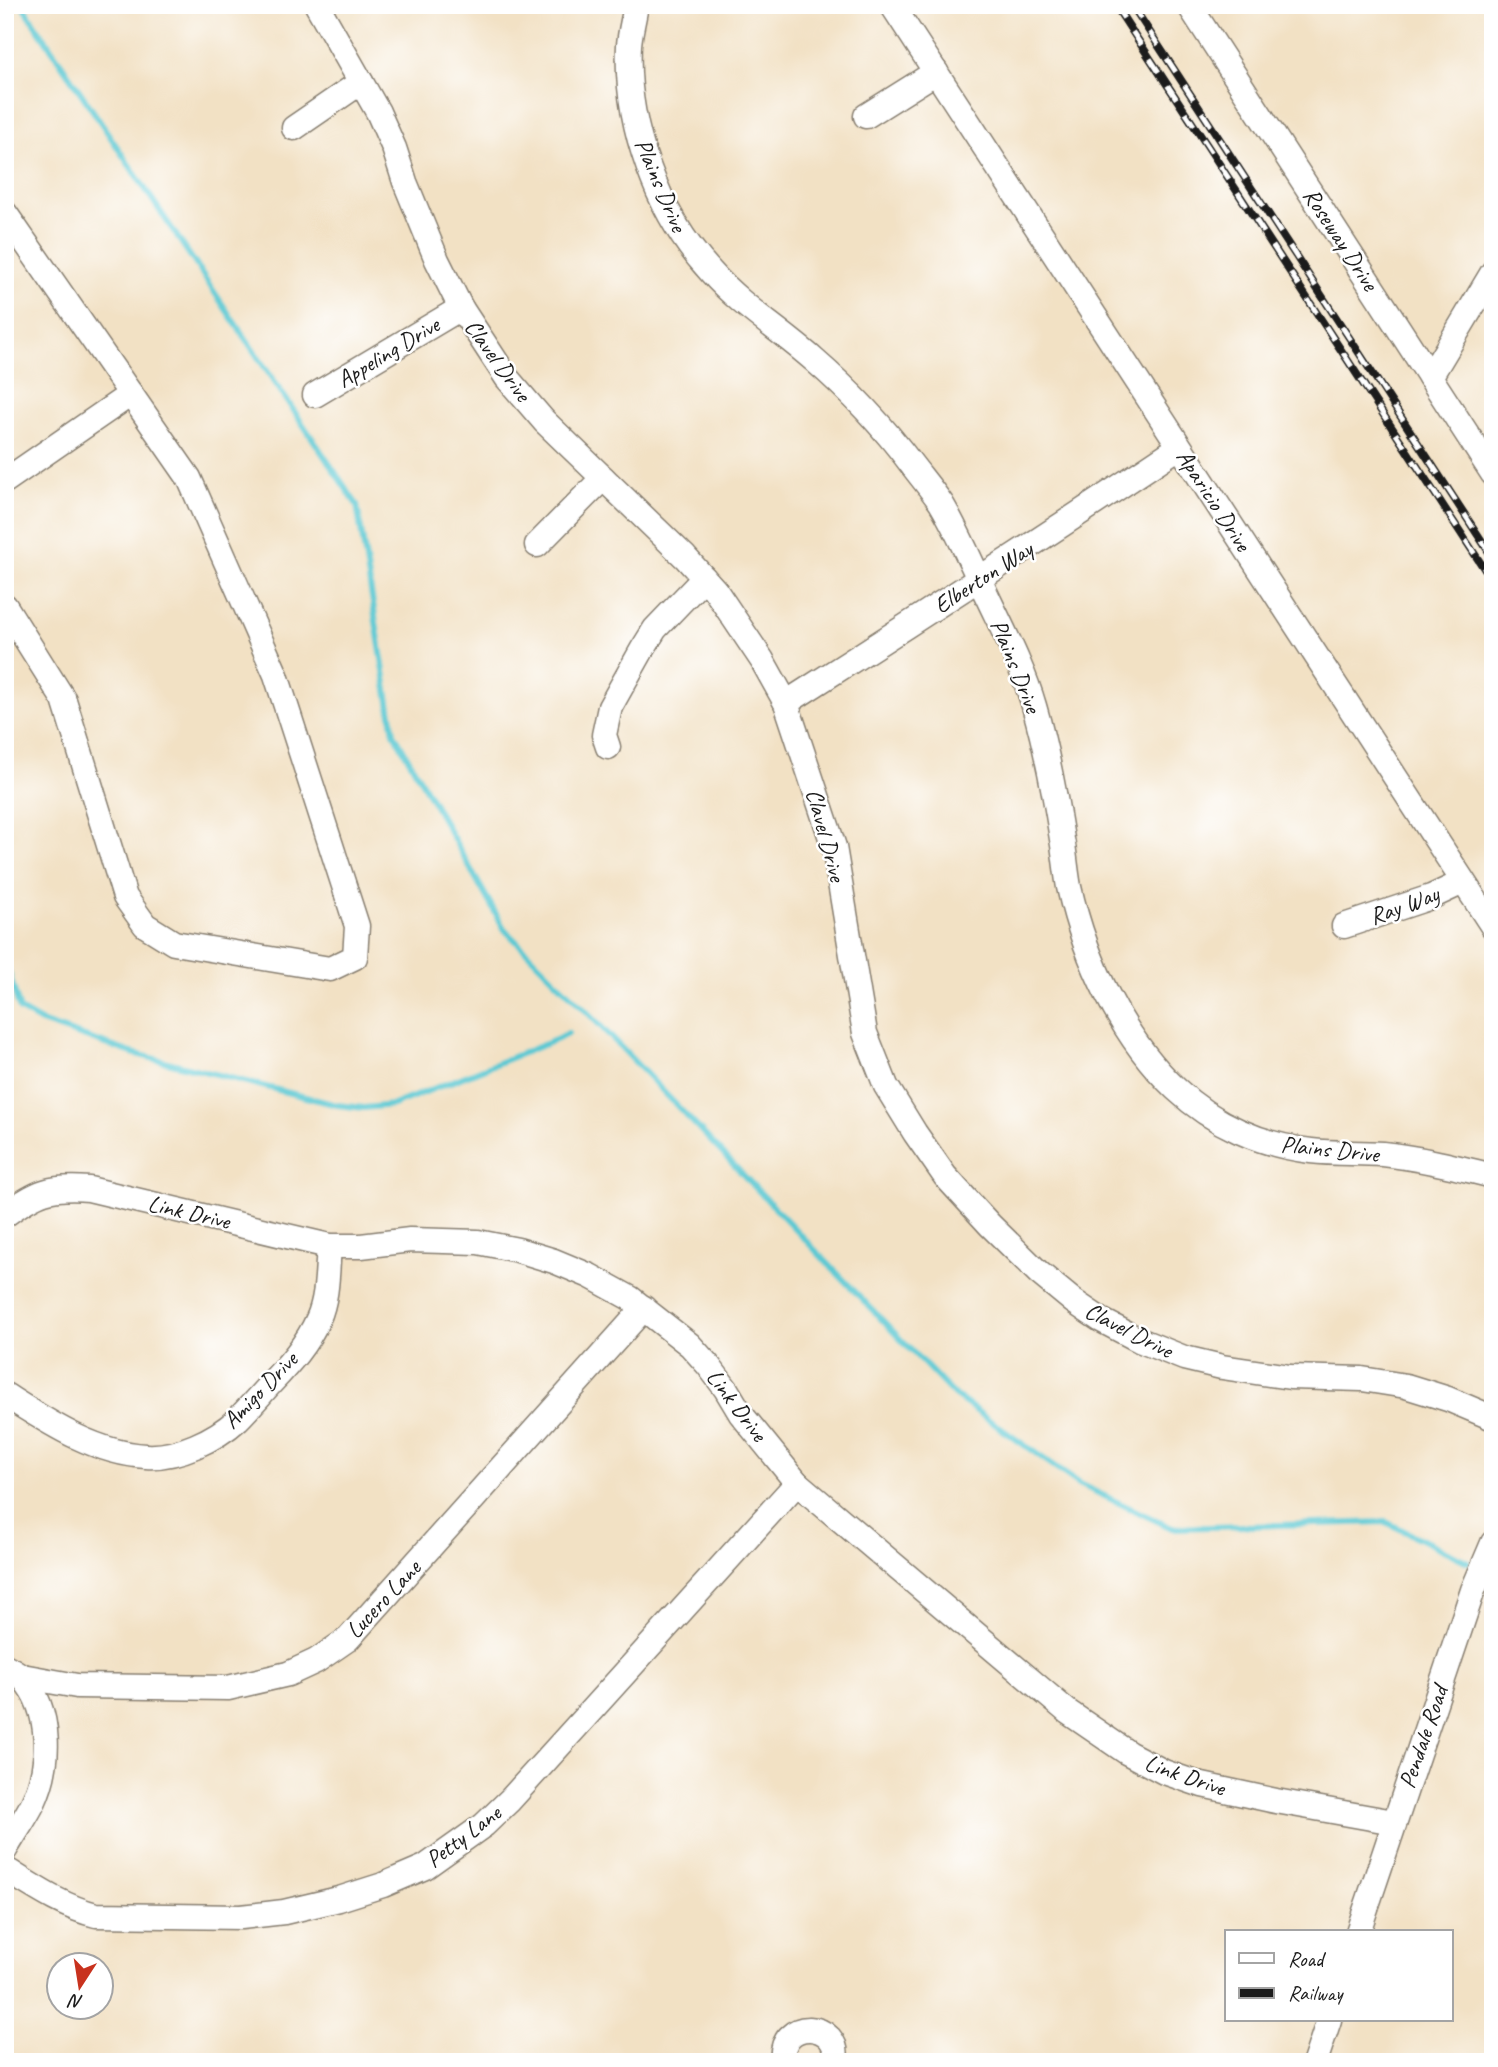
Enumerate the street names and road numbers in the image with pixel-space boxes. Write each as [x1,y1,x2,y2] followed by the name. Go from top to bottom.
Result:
[628,134,695,238] street label: Plains Drive
[1297,182,1386,298] street label: Roseway Drive
[331,309,447,394] street label: Appeling Drive
[458,313,539,409] street label: Clavel Drive
[1170,443,1259,558] street label: Aparicio Drive
[928,533,1040,620] street label: Elberton Way
[984,615,1049,719] street label: Plains Drive
[799,785,853,887] street label: Clavel Drive
[1365,878,1445,931] street label: Ray Way
[1280,1129,1383,1169] street label: Plains Drive
[145,1188,235,1236] street label: Link Drive
[1080,1295,1180,1366] street label: Clavel Drive
[216,1344,305,1435] street label: Amigo Drive
[700,1363,775,1449] street label: Link Drive
[339,1552,428,1645] street label: Lucero Lane
[1392,1679,1456,1792] street label: Pendale Road
[1141,1747,1231,1803] street label: Link Drive
[419,1797,508,1874] street label: Petty Lane

